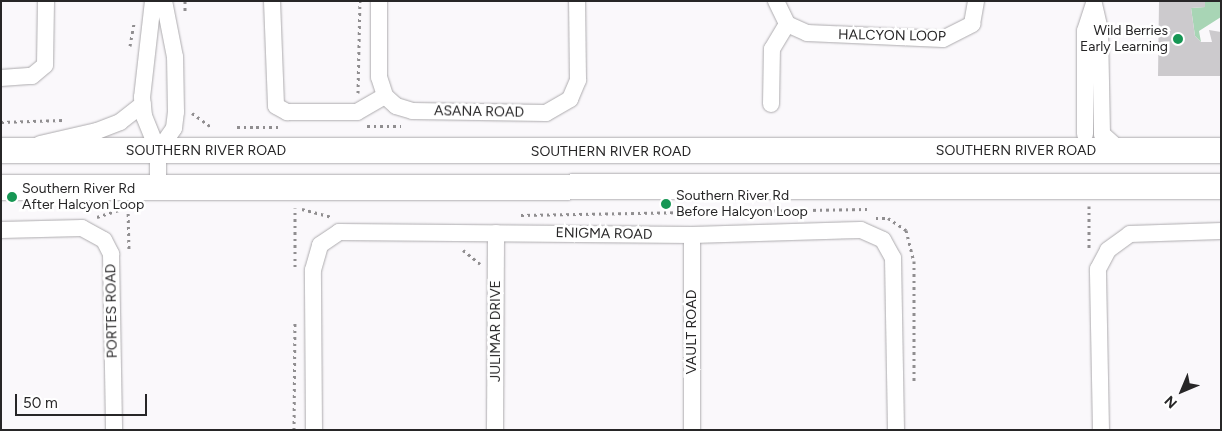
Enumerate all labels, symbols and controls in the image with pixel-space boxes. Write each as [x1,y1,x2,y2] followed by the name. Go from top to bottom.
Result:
[1080,23,1168,56] place label: Wild Berries Early Learning
[838,27,946,45] street label: HALCYON LOOP
[1172,33,1184,45] marker: Wild Berries Early Learning
[434,103,524,121] street label: ASANA ROAD
[126,143,286,159] street label: SOUTHERN RIVER ROAD
[936,143,1096,159] street label: SOUTHERN RIVER ROAD
[531,144,691,160] street label: SOUTHERN RIVER ROAD
[22,181,144,213] place label: Southern River Rd After Halcyon Loop
[676,188,808,220] place label: Southern River Rd Before Halcyon Loop
[6,191,18,203] marker: Southern River Rd After Halcyon Loop
[660,198,672,210] marker: Southern River Rd Before Halcyon Loop
[555,225,653,243] street label: ENIGMA ROAD
[103,264,121,358] street label: PORTES ROAD
[488,280,504,382] street label: JULIMAR DRIVE
[684,290,700,374] street label: VAULT ROAD
[1157,366,1207,416] north arrow
[18,384,150,416] scale bar
[1161,392,1181,412] text: N
[23,394,58,412] text: 50 m

